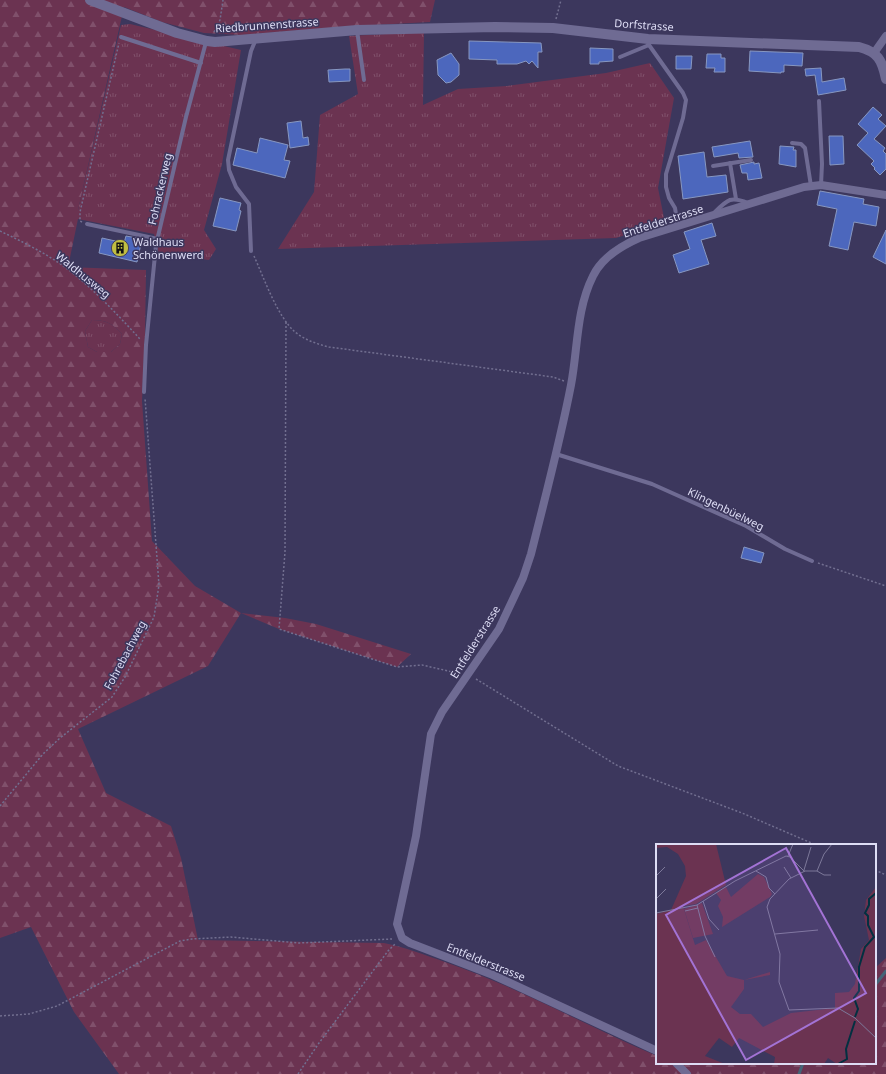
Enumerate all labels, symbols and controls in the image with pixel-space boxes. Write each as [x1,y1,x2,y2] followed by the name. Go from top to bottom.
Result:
[215,13,319,36] street label: Riedbrunnenstrasse
[614,15,674,34] street label: Dorfstrasse
[144,152,175,226] street label: Fohrackerweg
[621,200,705,241] street label: Entfelderstrasse
[133,234,204,262] place label: Waldhaus Schönenwerd
[110,238,130,258] building icon: Waldhaus Schönenwerd
[53,248,114,301] street label: Waldhusweg
[686,484,767,534] street label: Klingenbüelweg
[446,602,503,681] street label: Entfelderstrasse
[100,618,149,692] street label: Fohrebachweg
[656,844,876,1064] inset map
[445,939,528,984] street label: Entfelderstrasse

